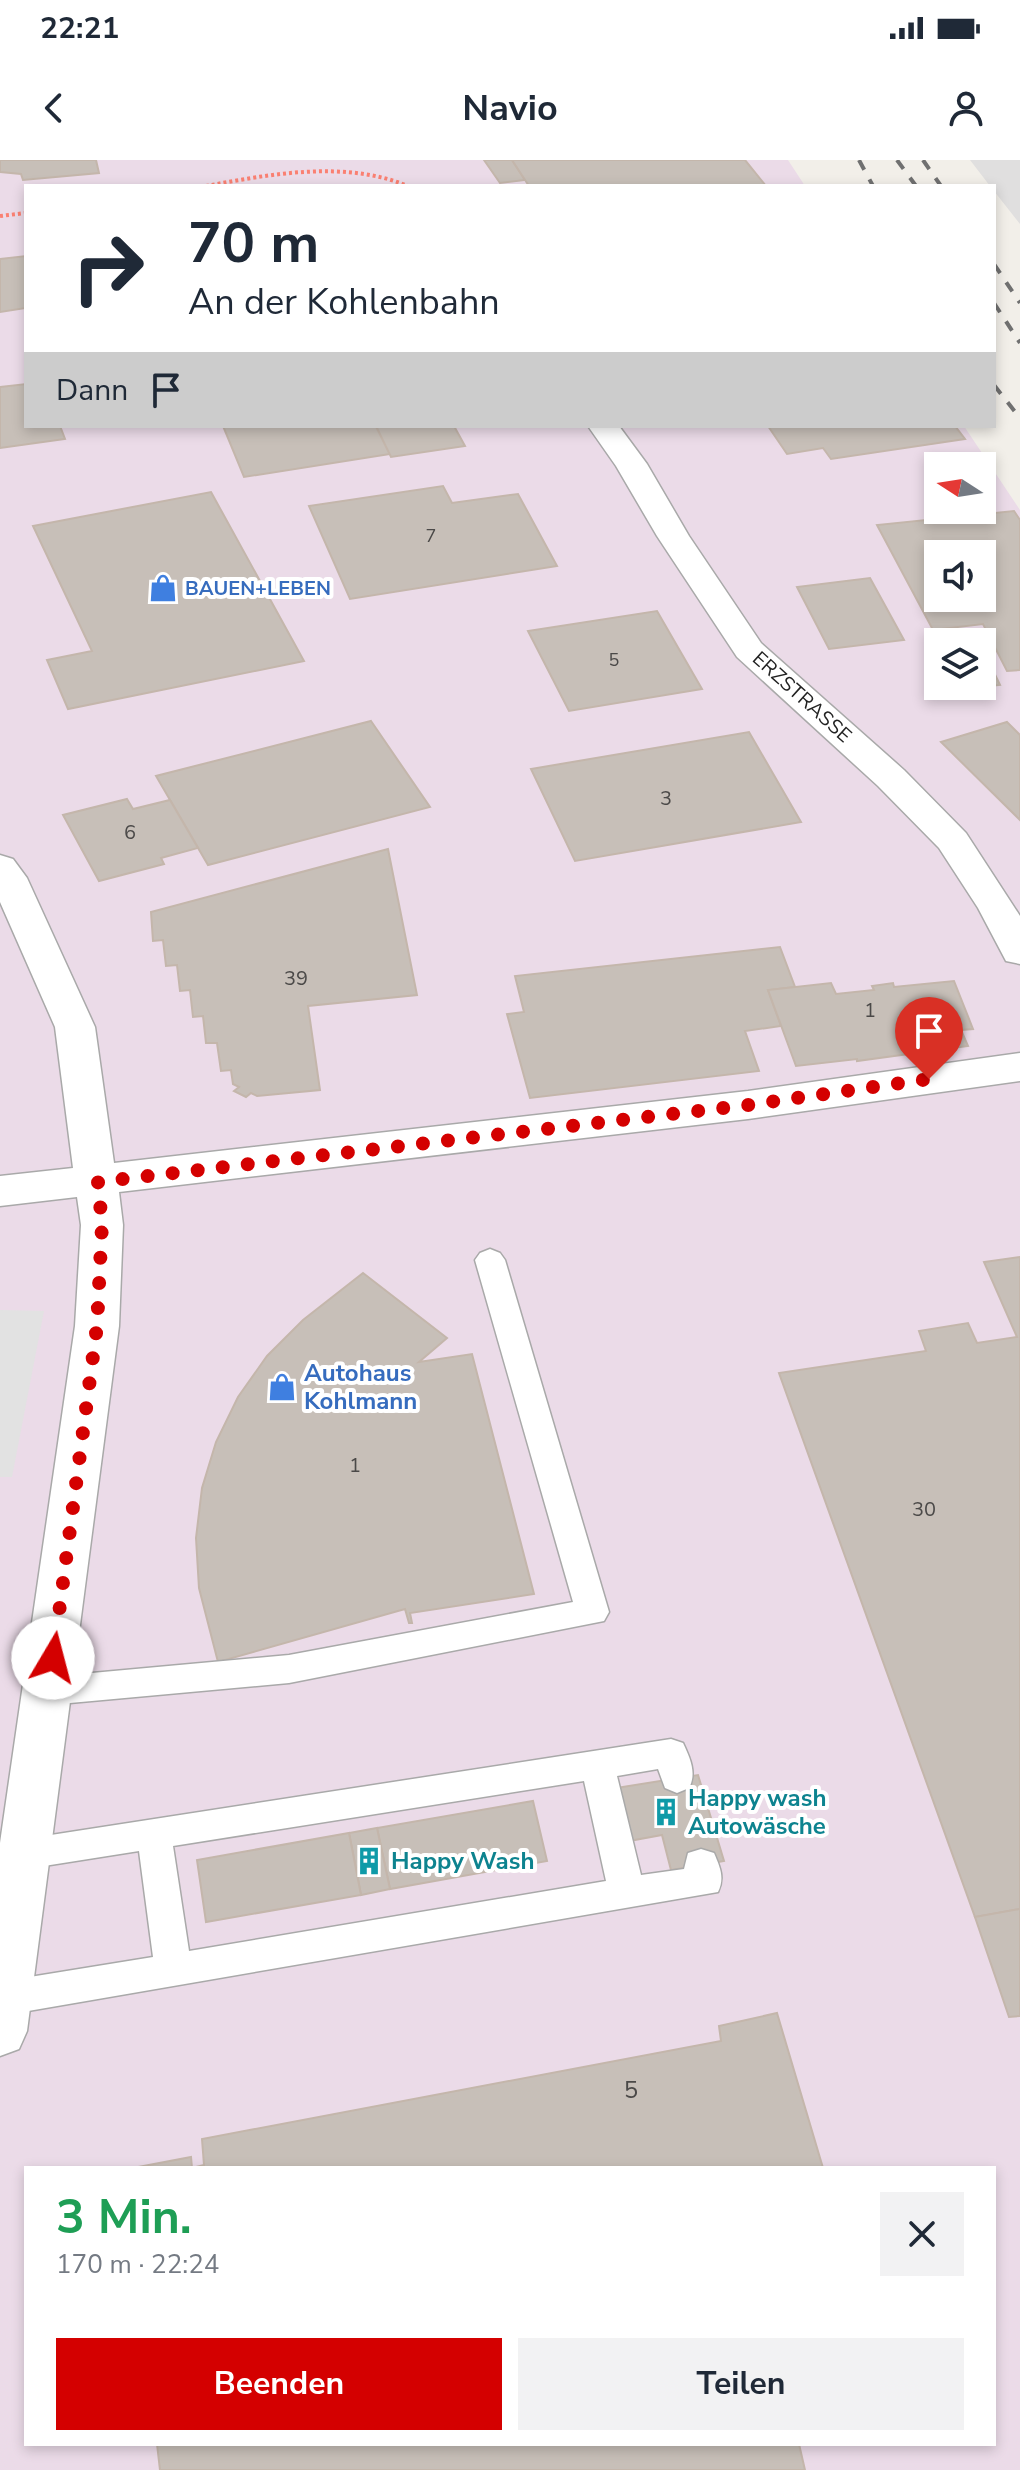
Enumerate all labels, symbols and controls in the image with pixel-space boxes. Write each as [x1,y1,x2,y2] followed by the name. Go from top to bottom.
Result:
[40,8,119,49] text: 22:21
[462,84,558,133] text: Navio
[32,86,76,130] icon: back
[944,86,988,130] icon: person
[188,205,319,282] text: 70 m
[56,216,160,320] icon: right
[188,278,500,327] text: An der Kohlenbahn
[144,368,188,412] icon: arrive
[56,370,128,411] text: Dann
[924,452,996,524] north arrow
[924,452,996,700] map controls
[426,524,436,548] house number: 7
[924,540,996,612] button: sound
[148,573,178,603] shop icon: BAUEN+LEBEN
[185,575,331,602] place label: BAUEN+LEBEN
[924,628,996,700] button: layers
[747,645,857,749] street label: ERZSTRASSE
[609,648,619,672] house number: 5
[660,785,672,812] house number: 3
[124,819,136,846] house number: 6
[284,965,308,992] house number: 39
[864,997,876,1024] house number: 1
[895,997,963,1079] pin
[907,1009,951,1053] icon: arrive
[304,1357,417,1417] place label: Autohaus Kohlmann
[267,1372,297,1402] shop icon: Autohaus Kohlmann
[349,1452,361,1479] house number: 1
[912,1496,936,1523] house number: 30
[11,1616,95,1700] position arrow
[688,1782,826,1842] place label: Happy wash Autowäsche
[651,1797,681,1827] building icon: Happy wash Autowäsche
[391,1845,535,1877] place label: Happy Wash
[354,1846,384,1876] building icon: Happy Wash
[624,2074,638,2106] house number: 5
[56,2184,192,2250] text: 3 Min.
[880,2192,964,2276] button: close
[56,2247,219,2282] text: 170 m · 22:24
[56,2338,502,2430] button: Beenden
[518,2338,964,2430] button: Teilen

